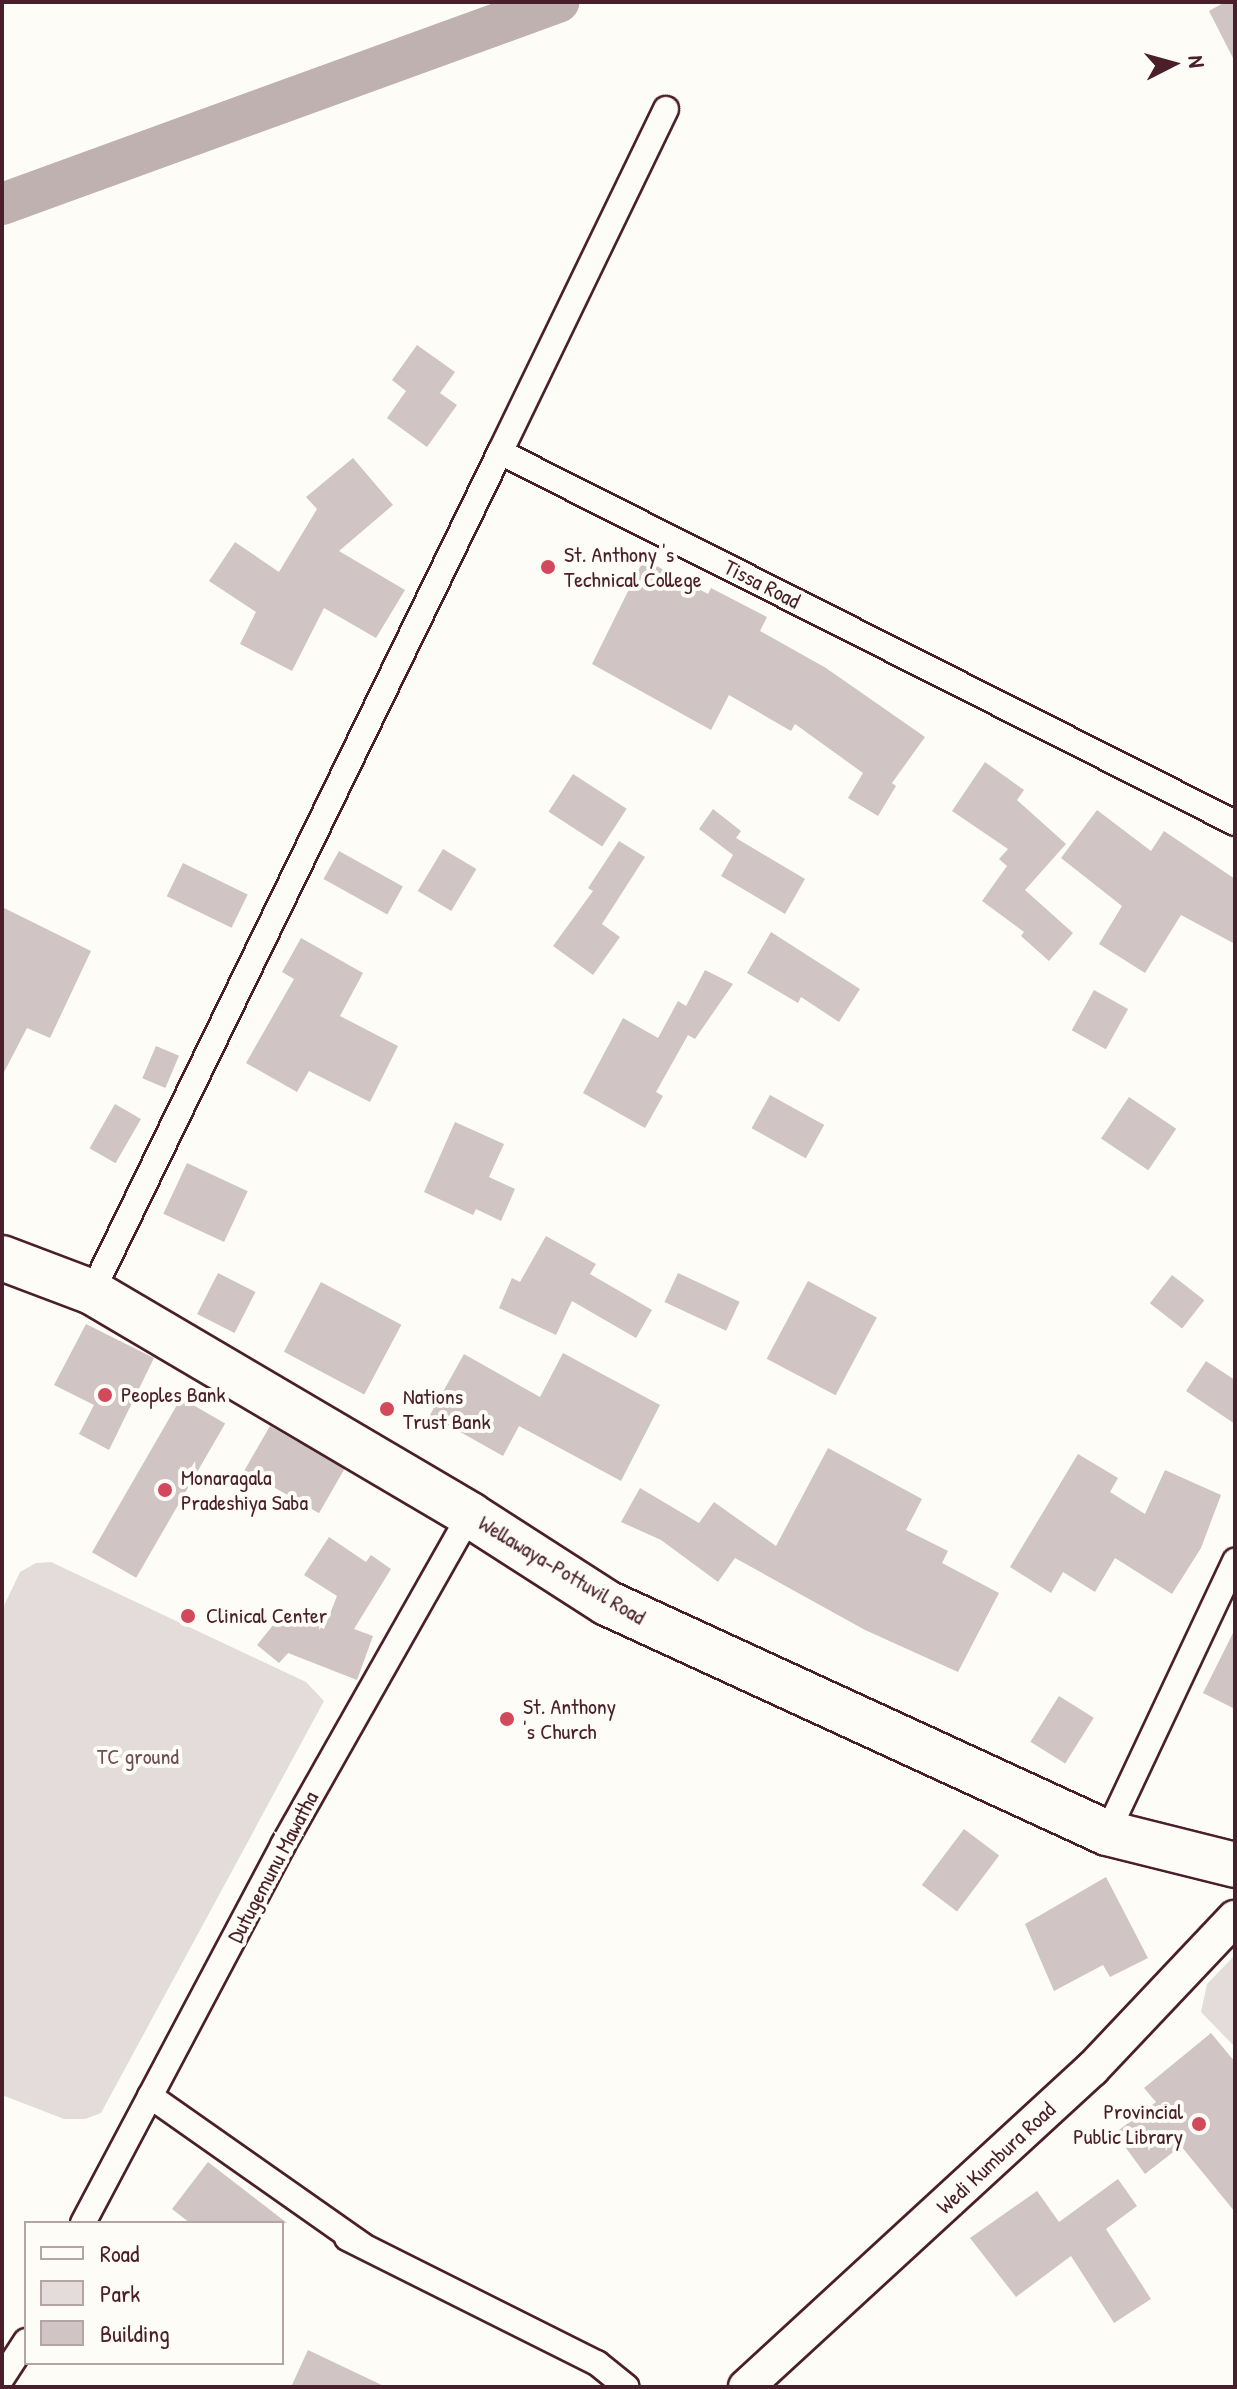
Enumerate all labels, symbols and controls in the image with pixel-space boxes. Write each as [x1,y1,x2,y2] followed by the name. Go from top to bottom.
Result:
[1133,24,1213,104] north arrow
[1181,54,1212,69] text: N
[564,541,701,592] place label: St. Anthony 's Technical College
[720,554,804,614] street label: Tissa Road
[539,558,557,576] marker: St. Anthony 's Technical College
[121,1382,226,1408] place label: Peoples Bank
[403,1383,491,1434] place label: Nations Trust Bank
[96,1386,114,1404] marker: Peoples Bank
[378,1400,396,1418] marker: Nations Trust Bank
[181,1464,308,1516] place label: Monaragala Pradeshiya Saba
[156,1481,174,1499] marker: Monaragala Pradeshiya Saba
[474,1510,650,1630] street label: Wellawaya-Pottuvil Road
[206,1603,327,1629] place label: Clinical Center
[177,1605,199,1627] marker: Clinical Center
[523,1693,616,1744] place label: St. Anthony 's Church
[498,1710,516,1728] marker: St. Anthony 's Church
[97,1744,179,1770] park label: TC ground
[222,1787,324,1947] street label: Dutugemunu Mawatha
[931,2096,1061,2220] street label: Wedi Kumbura Road
[1073,2098,1183,2150] place label: Provincial Public Library
[1190,2115,1208,2133] marker: Provincial Public Library
[24,2221,284,2365] legend
[100,2237,139,2269] text: Road
[100,2277,140,2309] text: Park
[100,2317,170,2349] text: Building

